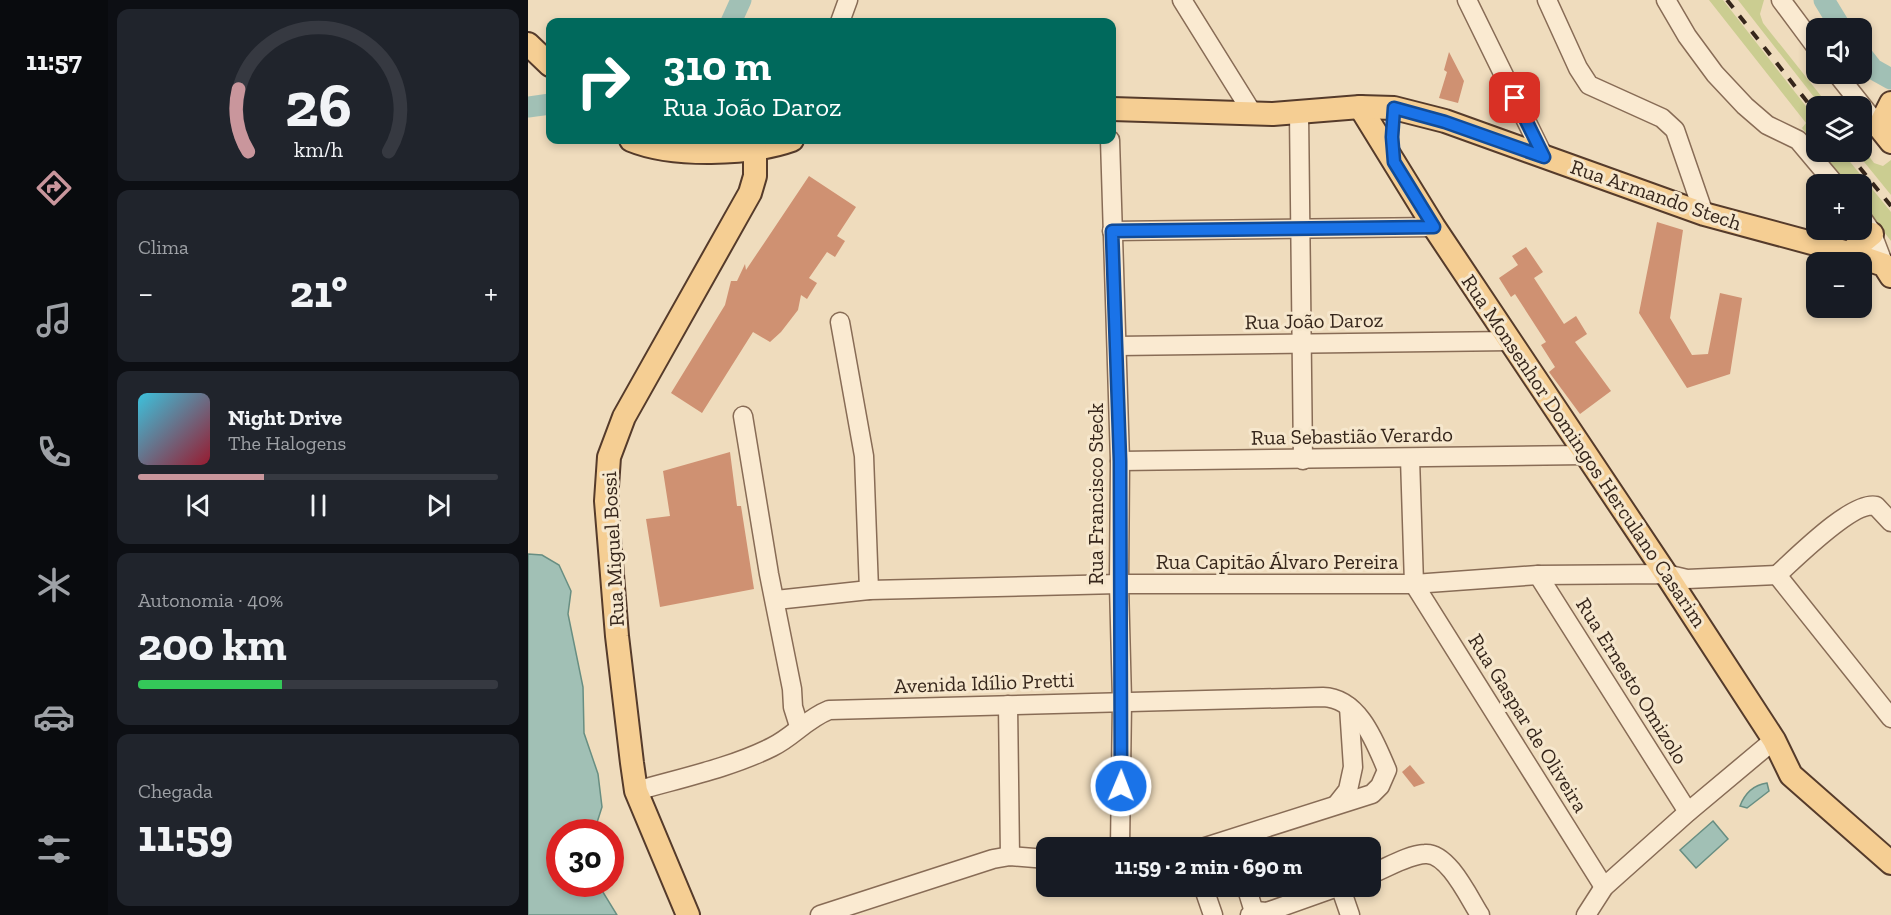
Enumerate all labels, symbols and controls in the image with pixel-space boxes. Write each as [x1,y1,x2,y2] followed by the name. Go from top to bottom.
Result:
[1806,18,1872,318] map controls
[1806,18,1872,84] button: sound
[663,40,771,91] text: 310 m
[564,42,642,120] icon: right
[26,45,82,77] text: 11:57
[285,67,351,142] text: 26
[1489,72,1540,123] pin
[1498,81,1531,114] icon: arrive
[663,91,842,123] text: Rua João Daroz
[1806,96,1872,162] button: layers
[294,137,342,162] text: km/h
[1567,154,1745,236] street label: Rua Armando Stech
[33,167,75,209] icon: directions
[1806,174,1872,240] button: +
[138,235,189,259] text: Clima
[1806,252,1872,318] button: −
[290,265,348,319] text: 21°
[1457,270,1712,632] street label: Rua Monsenhor Domingos Herculano Casarim
[138,273,153,312] text: −
[484,273,498,312] text: +
[33,299,75,341] icon: music
[1244,307,1384,334] street label: Rua João Daroz
[1083,403,1108,585] street label: Rua Francisco Steck
[228,404,342,431] text: Night Drive
[1251,421,1453,450] street label: Rua Sebastião Verardo
[33,431,75,473] icon: phone
[228,431,346,455] text: The Halogens
[596,471,629,627] street label: Rua Miguel Bossi
[182,489,215,522] icon: previous
[302,489,335,522] icon: pause
[422,489,455,522] icon: next
[1156,549,1398,574] street label: Rua Capitão Álvaro Pereira
[33,564,75,606] icon: climate
[138,588,283,612] text: Autonomia · 40%
[1571,593,1694,769] street label: Rua Ernesto Omizolo
[138,618,287,672] text: 200 km
[1463,629,1594,817] street label: Rua Gaspar de Oliveira
[894,667,1075,698] street label: Avenida Idílio Pretti
[33,696,75,738] icon: car
[1089,754,1153,818] position arrow
[138,779,213,803] text: Chegada
[138,809,233,863] text: 11:59
[546,819,624,897] speed limit sign: 30
[33,828,75,870] icon: filters
[1115,853,1302,880] text: 11:59 · 2 min · 690 m

